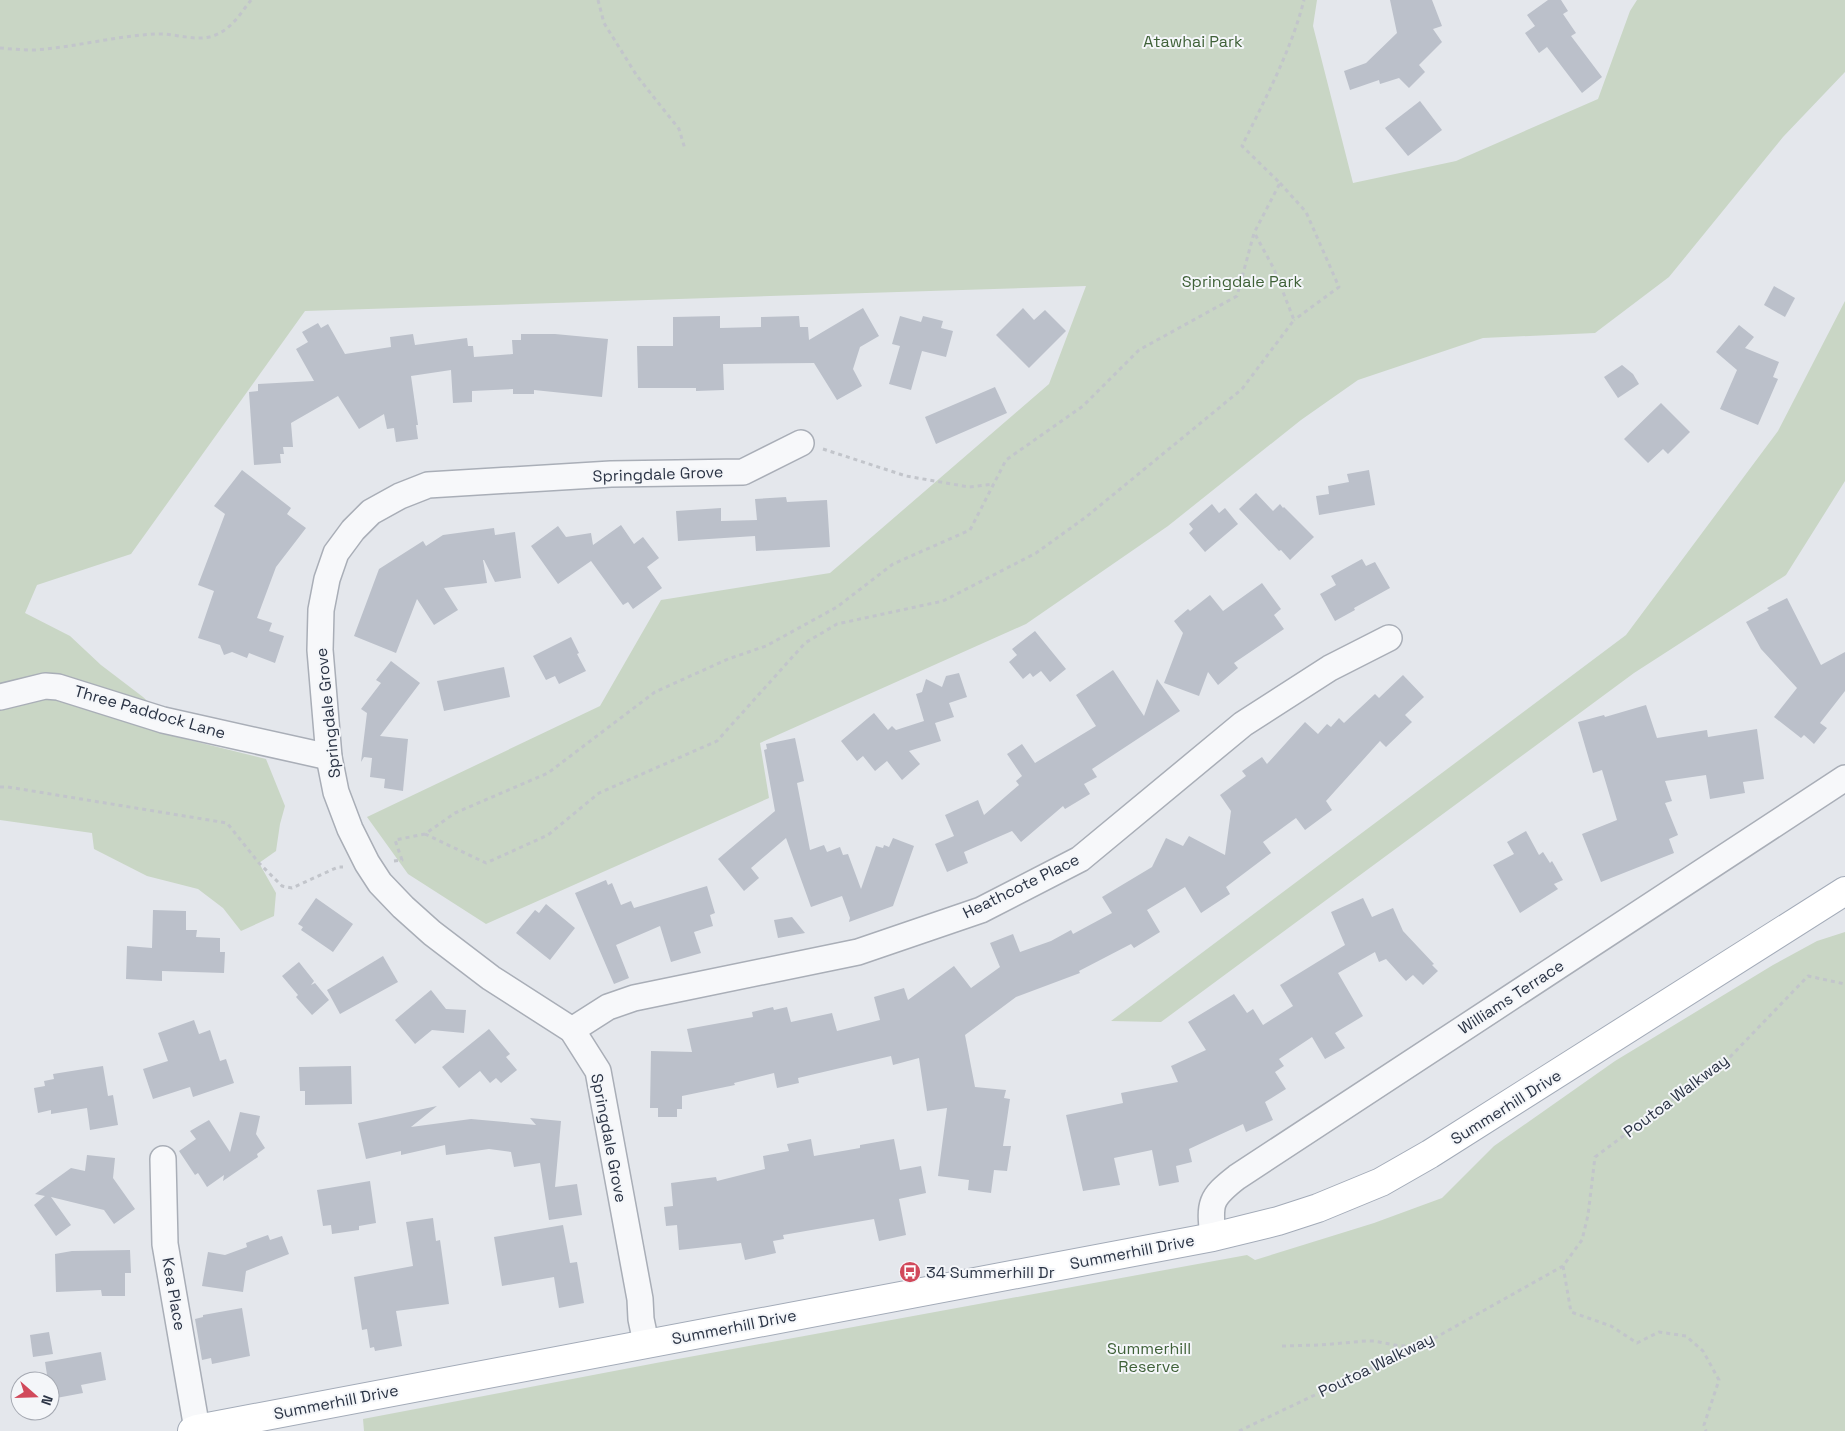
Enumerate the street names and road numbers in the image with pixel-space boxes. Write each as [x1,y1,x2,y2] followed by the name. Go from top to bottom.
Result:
[592,461,724,487] street label: Springdale Grove
[311,647,345,779] street label: Springdale Grove
[72,680,228,744] street label: Three Paddock Lane
[959,849,1083,923] street label: Heathcote Place
[1454,955,1568,1039] street label: Williams Terrace
[1619,1050,1733,1142] street label: Poutoa Walkway
[1447,1065,1565,1149] street label: Summerhill Drive
[586,1072,632,1204] street label: Springdale Grove
[1068,1230,1196,1274] street label: Summerhill Drive
[157,1256,191,1332] street label: Kea Place
[670,1305,798,1349] street label: Summerhill Drive
[1315,1328,1437,1402] street label: Poutoa Walkway
[272,1380,400,1424] street label: Summerhill Drive

